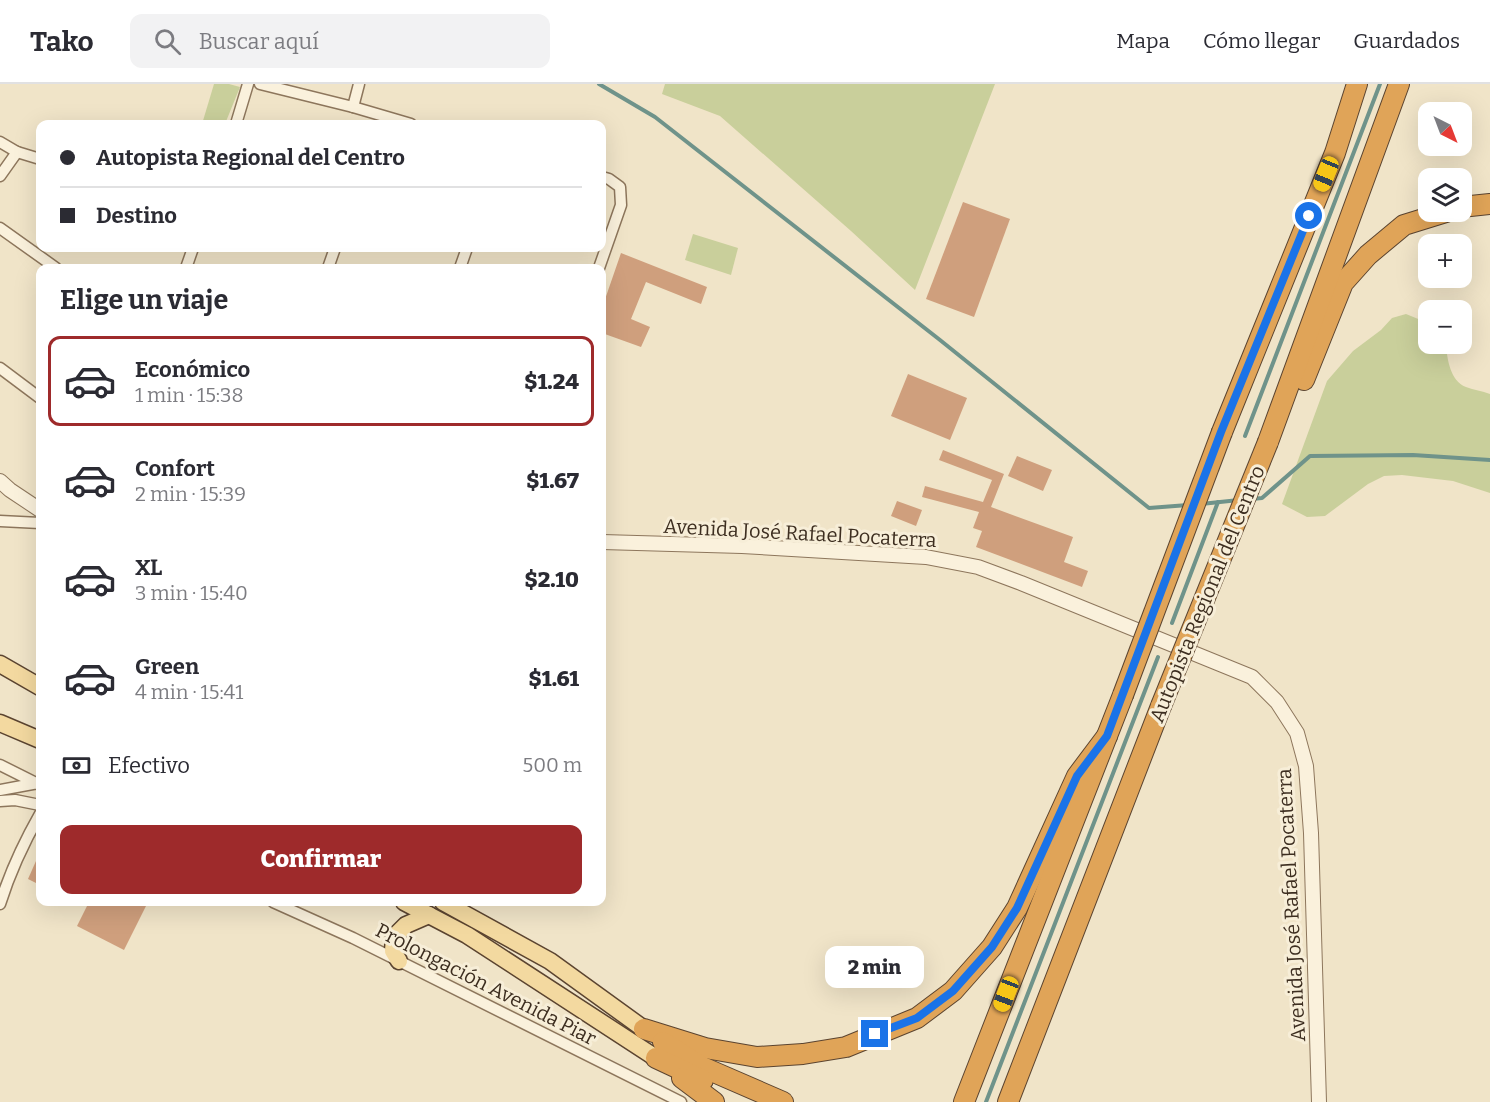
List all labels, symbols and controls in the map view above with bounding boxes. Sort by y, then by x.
search box [130,14,550,68]
text: Tako [30,25,94,58]
icon: search [151,25,184,58]
text: Buscar aquí [199,28,319,55]
text: Mapa [1116,28,1170,54]
text: Cómo llegar [1203,28,1320,54]
text: Guardados [1353,28,1460,54]
north arrow [1418,102,1472,156]
map controls [1418,102,1472,354]
text: Autopista Regional del Centro [96,144,405,171]
car [1311,154,1341,194]
button: layers [1418,168,1472,222]
text: Destino [96,202,177,229]
route start [1295,202,1322,229]
button: + [1418,234,1472,288]
text: Elige un viaje [60,284,228,316]
button: − [1418,300,1472,354]
icon: car [63,354,117,408]
text: Económico [135,356,250,383]
text: $1.24 [524,368,579,395]
text: 1 min · 15:38 [135,383,243,407]
icon: car [63,453,117,507]
text: Confort [135,455,215,482]
street label: Autopista Regional del Centro [1144,462,1270,726]
text: $1.67 [526,467,579,494]
text: 2 min · 15:39 [135,482,246,506]
street label: Avenida José Rafael Pocaterra [663,514,937,552]
icon: car [63,552,117,606]
text: XL [135,554,162,581]
text: $2.10 [525,566,579,593]
text: 3 min · 15:40 [135,581,248,605]
icon: car [63,651,117,705]
text: Green [135,653,199,680]
text: $1.61 [529,665,579,692]
text: 4 min · 15:41 [135,680,243,704]
icon: cash [60,749,93,782]
text: Efectivo [108,752,190,779]
text: 500 m [523,753,582,777]
street label: Avenida José Rafael Pocaterra [1272,768,1310,1042]
button: Confirmar [60,825,582,894]
street label: Prolongación Avenida Piar [372,918,600,1050]
callout: 2 min [826,947,924,989]
text: 2 min [848,955,901,979]
car [991,974,1021,1014]
route end [861,1020,888,1047]

